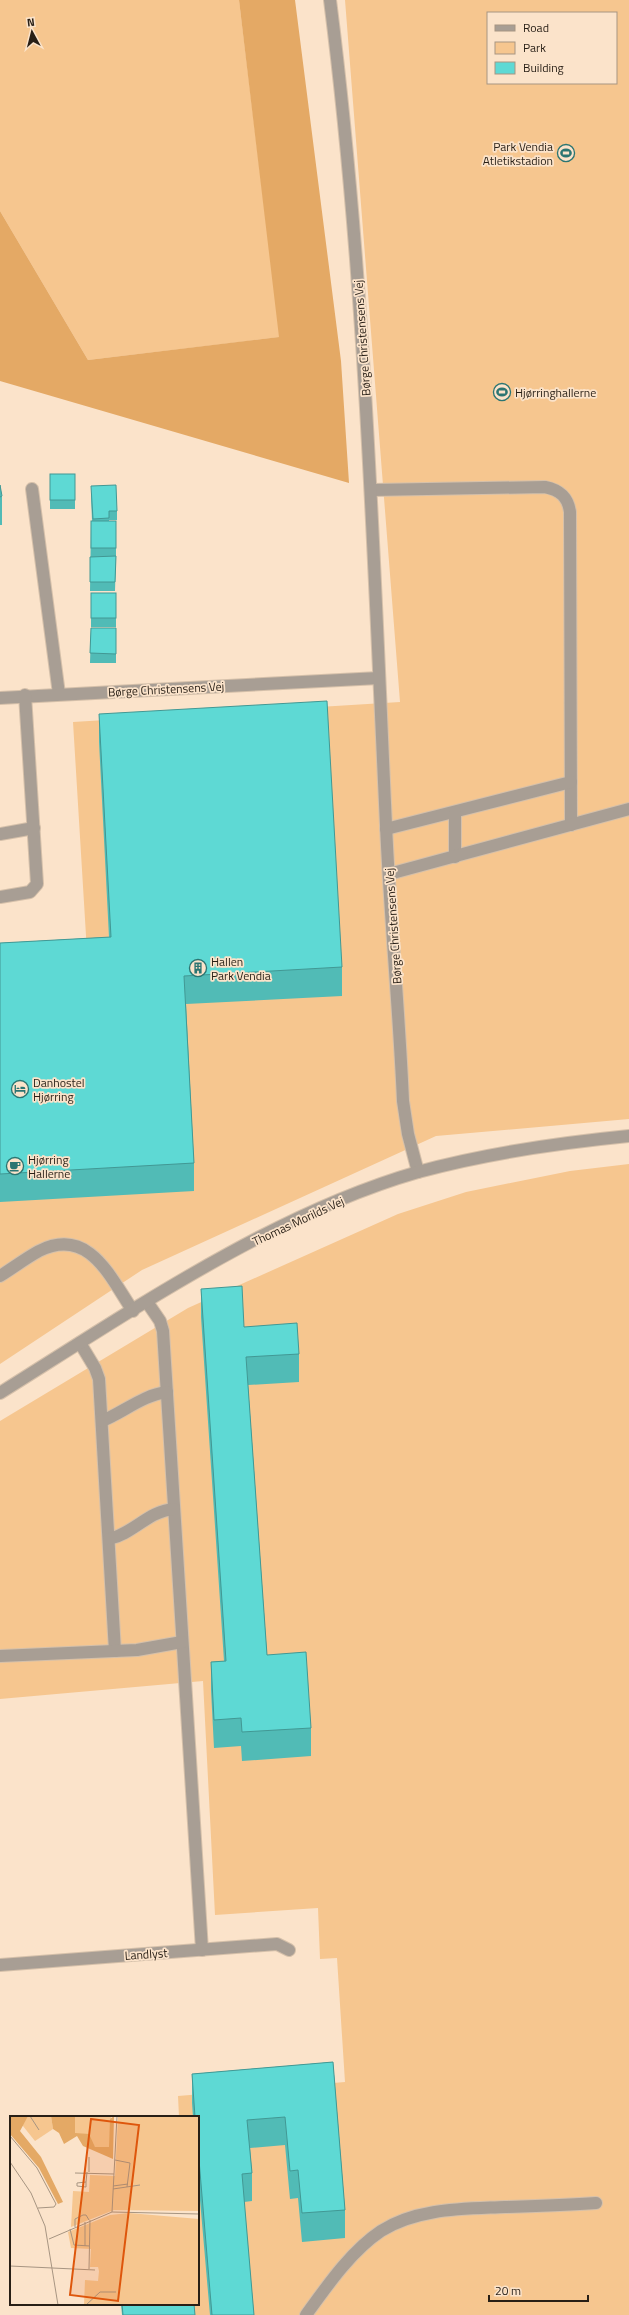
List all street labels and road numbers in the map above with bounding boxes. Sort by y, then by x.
street label: Børge Christensens Vej [348,279,376,397]
street label: Børge Christensens Vej [107,676,225,702]
street label: Børge Christensens Vej [379,867,407,985]
street label: Thomas Morilds Vej [249,1191,347,1251]
street label: Landlyst [124,1943,169,1965]

